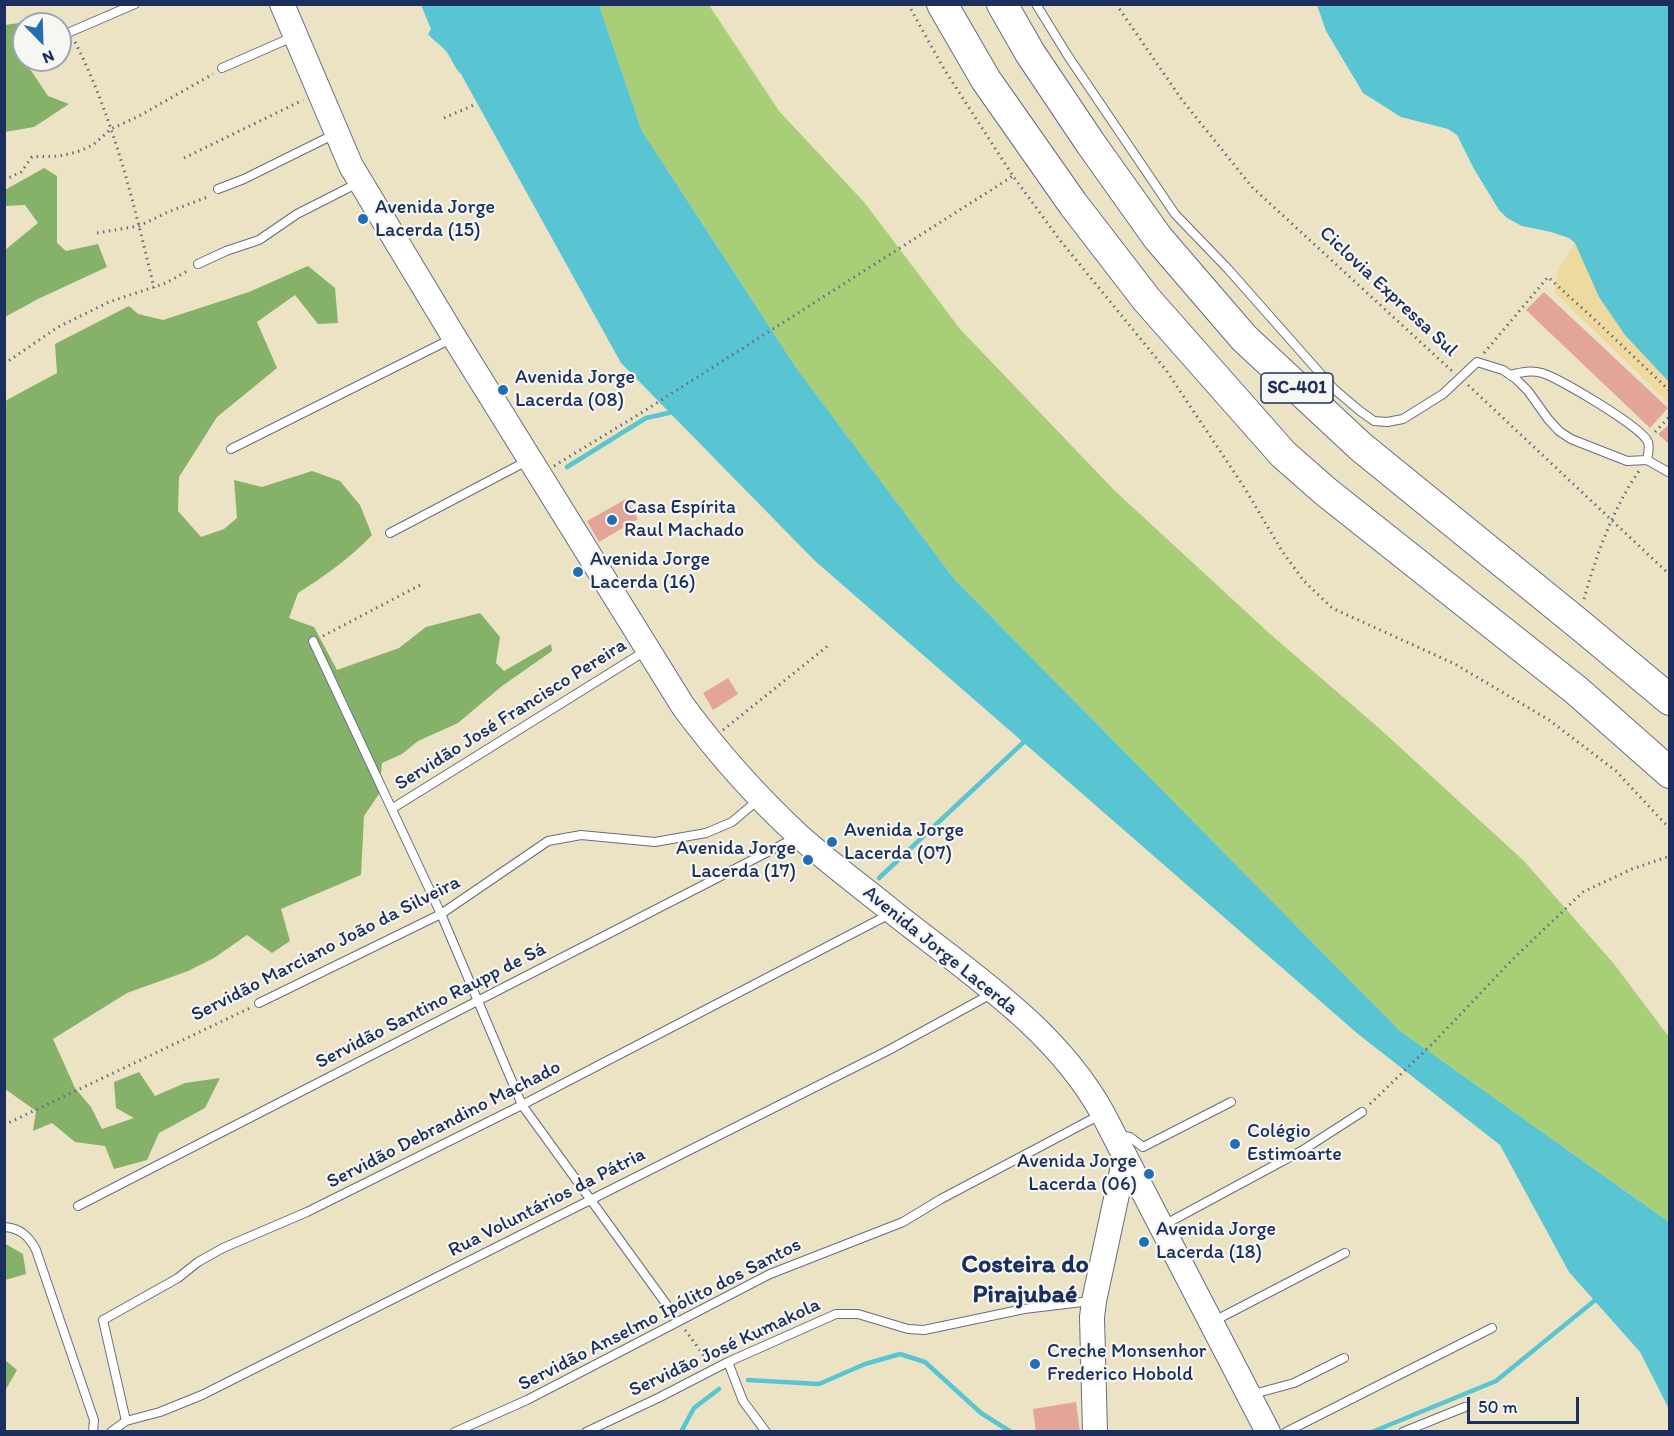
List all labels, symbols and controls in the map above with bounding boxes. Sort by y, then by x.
north arrow [12,12,72,72]
text: N [40,46,57,68]
place label: Avenida Jorge Lacerda (15) [375,196,495,243]
marker: Avenida Jorge Lacerda (15) [356,212,370,226]
street label: Ciclovia Expressa Sul [1314,222,1462,362]
place label: Avenida Jorge Lacerda (08) [515,366,635,413]
road number: SC-401 [1261,373,1333,403]
marker: Avenida Jorge Lacerda (08) [496,383,510,397]
place label: Casa Espírita Raul Machado [624,496,744,543]
marker: Casa Espírita Raul Machado [605,513,619,527]
place label: Avenida Jorge Lacerda (16) [590,548,710,595]
marker: Avenida Jorge Lacerda (16) [571,565,585,579]
street label: Servidão José Francisco Pereira [391,634,631,796]
place label: Avenida Jorge Lacerda (07) [844,819,964,866]
marker: Avenida Jorge Lacerda (07) [825,835,839,849]
place label: Avenida Jorge Lacerda (17) [676,837,796,884]
marker: Avenida Jorge Lacerda (17) [801,853,815,867]
street label: Servidão Marciano João da Silveira [187,871,465,1027]
street label: Avenida Jorge Lacerda [858,881,1022,1021]
street label: Servidão Santino Raupp de Sá [312,937,550,1075]
street label: Servidão Debrandino Machado [323,1055,565,1195]
place label: Colégio Estimoarte [1247,1120,1342,1167]
marker: Colégio Estimoarte [1228,1137,1242,1151]
street label: Rua Voluntários da Pátria [445,1143,649,1263]
place label: Avenida Jorge Lacerda (06) [1017,1150,1137,1197]
marker: Avenida Jorge Lacerda (06) [1142,1167,1156,1181]
place label: Avenida Jorge Lacerda (18) [1156,1218,1276,1265]
street label: Servidão Anselmo Ipólito dos Santos [515,1233,805,1397]
marker: Avenida Jorge Lacerda (18) [1137,1235,1151,1249]
district label: Costeira do Pirajubaé [961,1249,1089,1310]
street label: Servidão José Kumakola [626,1293,824,1403]
place label: Creche Monsenhor Frederico Hobold [1047,1340,1206,1387]
marker: Creche Monsenhor Frederico Hobold [1028,1357,1042,1371]
scale bar [1470,1385,1582,1423]
text: 50 m [1478,1396,1518,1418]

